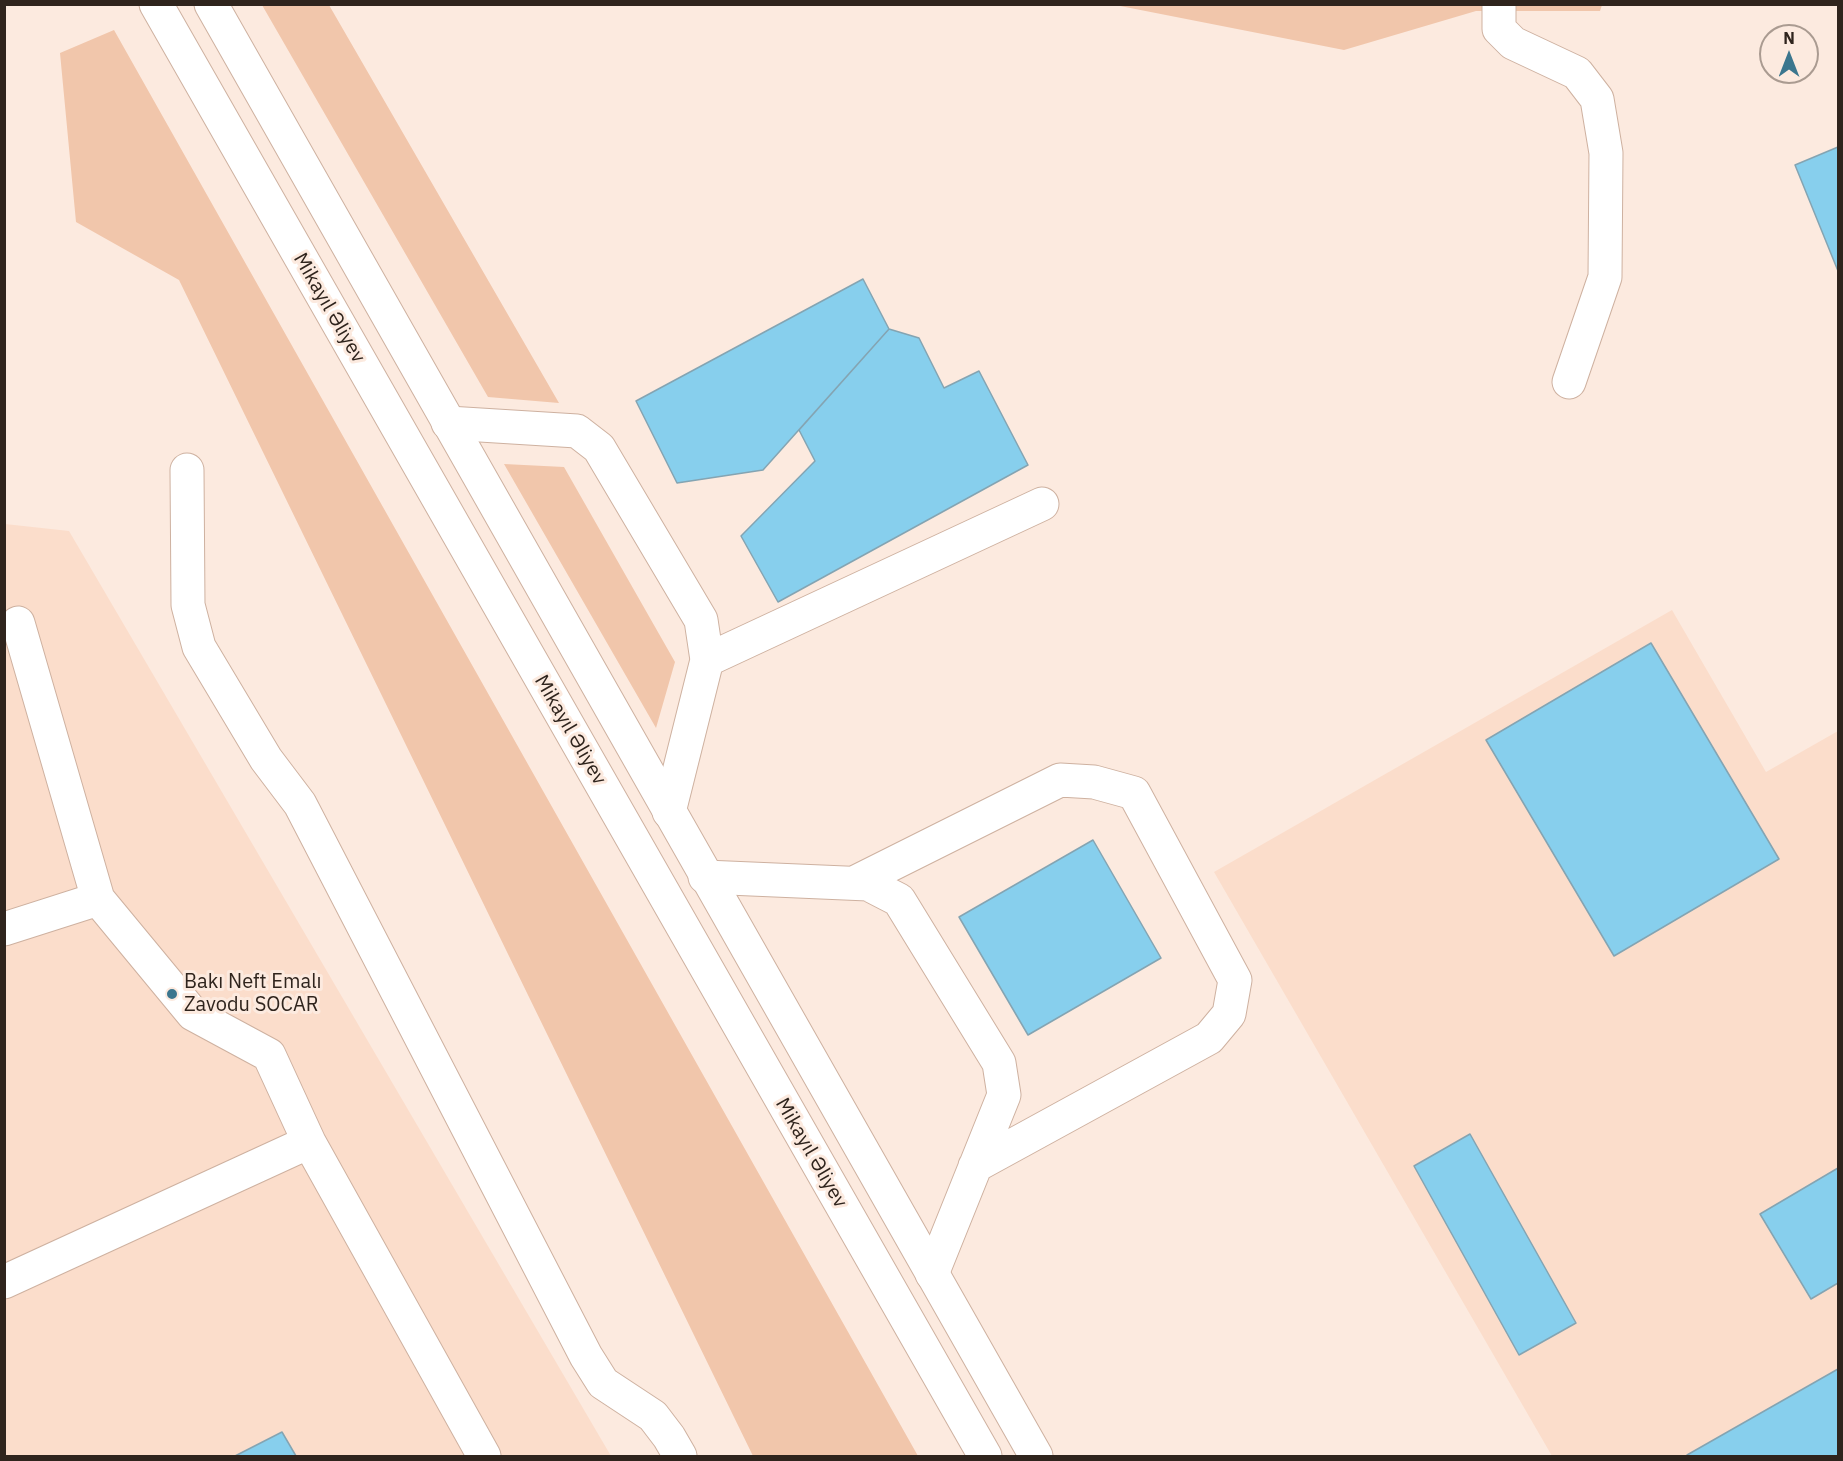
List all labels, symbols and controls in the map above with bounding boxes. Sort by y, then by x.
north arrow [1759,24,1819,84]
text: N [1783,28,1795,48]
street label: Mikayıl Əliyev [288,249,370,367]
street label: Mikayıl Əliyev [529,671,611,789]
place label: Bakı Neft Emalı Zavodu SOCAR [184,970,322,1017]
marker: Bakı Neft Emalı Zavodu SOCAR [165,987,179,1001]
street label: Mikayıl Əliyev [770,1094,852,1212]

